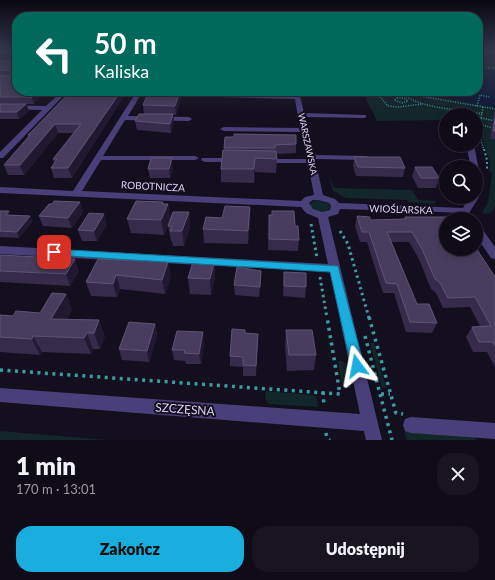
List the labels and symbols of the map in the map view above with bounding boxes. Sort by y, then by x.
street label: WARSZAWSKA [296,112,320,177]
street label: ROBOTNICZA [121,178,186,194]
street label: WIOŚLARSKA [369,202,433,216]
pin [37,235,71,269]
position arrow [336,345,378,387]
street label: SZCZĘSNA [155,399,216,419]

